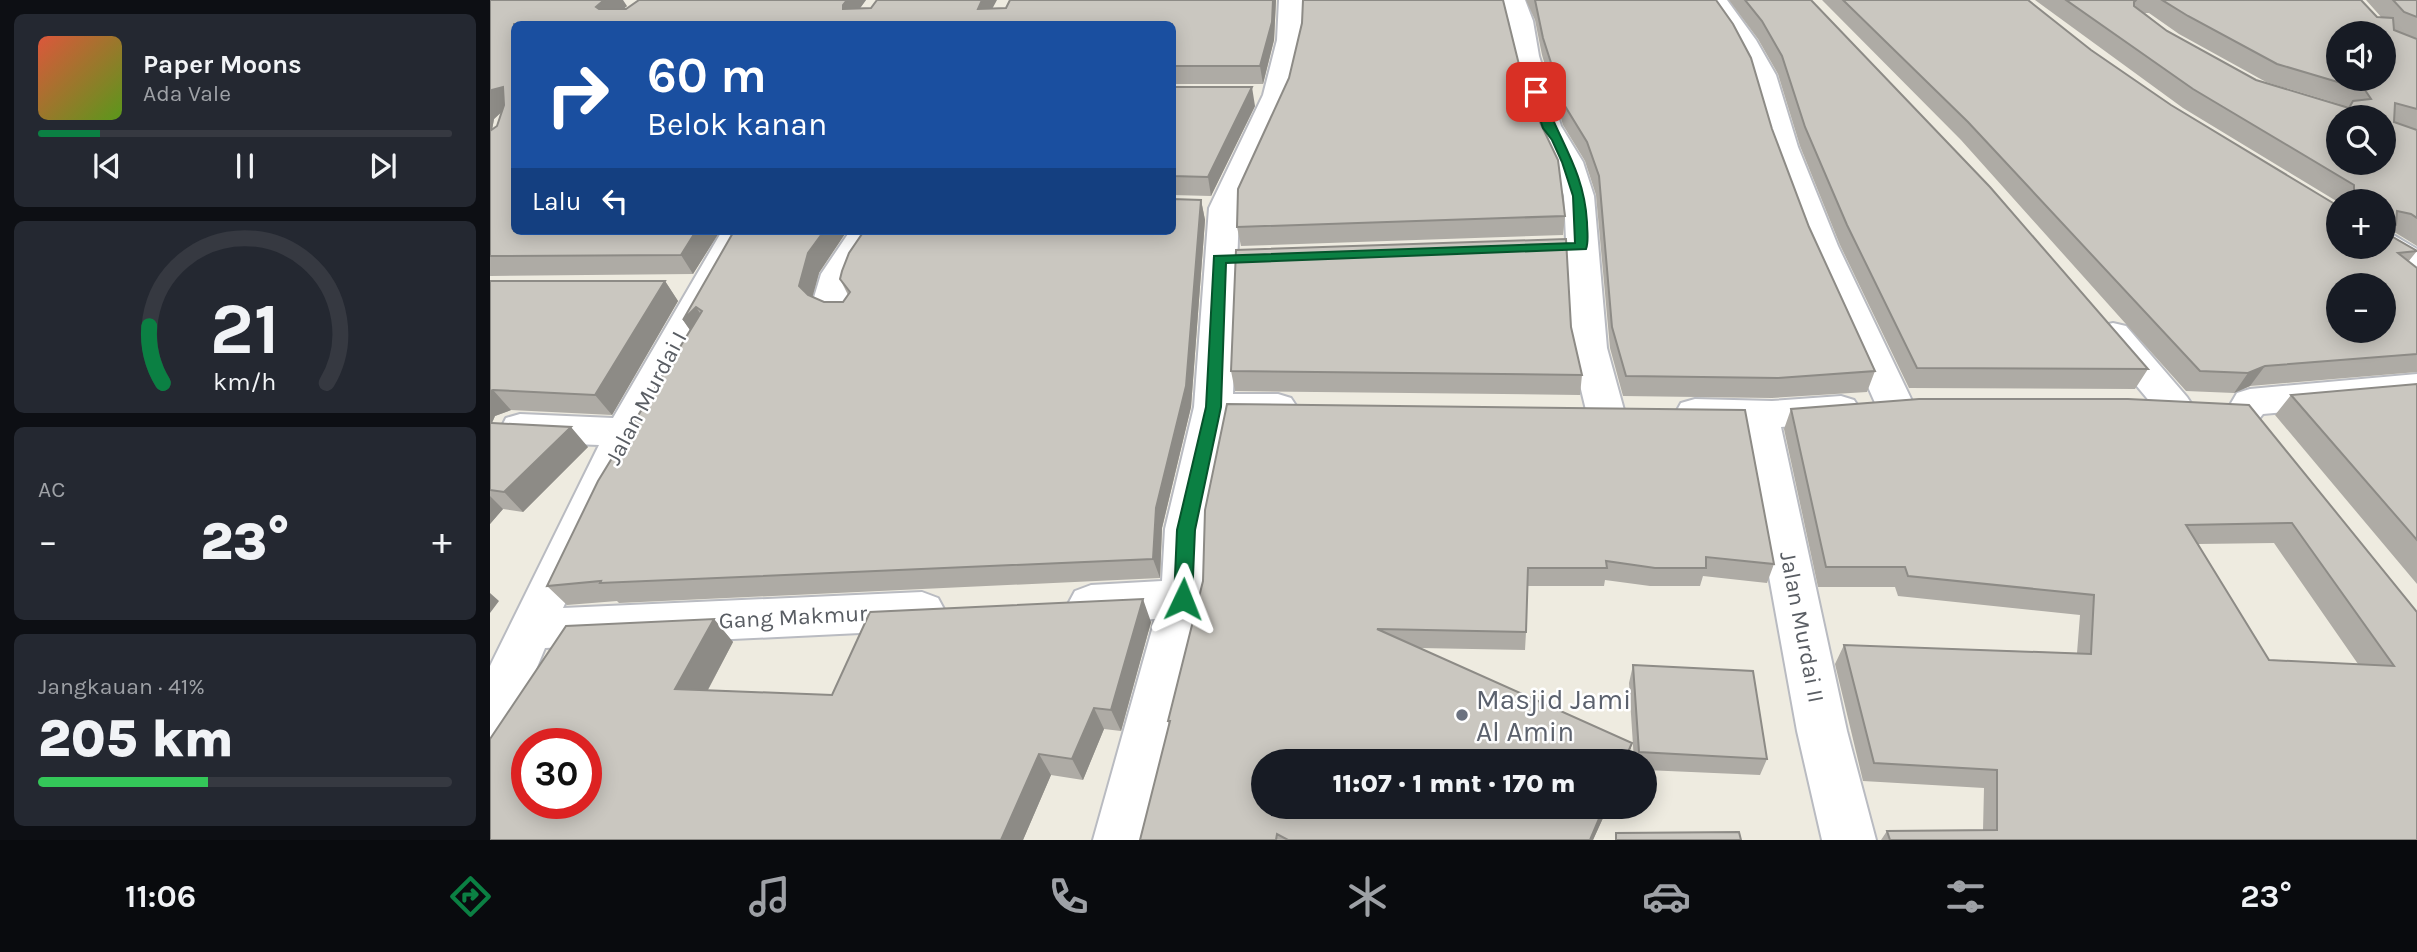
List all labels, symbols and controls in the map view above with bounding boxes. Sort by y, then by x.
map controls [2326,21,2396,343]
button: sound [2326,21,2396,91]
text: 60 m [647,47,767,104]
text: Paper Moons [143,49,302,80]
icon: right [532,49,623,140]
pin [1506,62,1566,122]
icon: arrive [1517,73,1555,111]
text: Ada Vale [143,80,231,107]
button: search [2326,105,2396,175]
text: Belok kanan [647,106,827,143]
icon: previous [88,147,126,185]
icon: pause [226,147,264,185]
icon: next [364,147,402,185]
icon: left [596,182,634,220]
text: Lalu [532,186,582,217]
button: + [2326,189,2396,259]
button: − [2326,273,2396,343]
text: 21 [210,286,280,371]
street label: Jalan Murdai I [600,327,692,469]
text: km/h [213,367,277,396]
text: AC [38,476,65,503]
text: 23° [200,511,290,572]
text: − [38,519,58,564]
text: + [432,519,452,564]
street label: Jalan Murdai II [1774,549,1830,705]
position arrow [1146,562,1220,636]
street label: Gang Makmur [718,600,869,634]
text: Jangkauan · 41% [38,673,205,700]
place label: Masjid Jami Al Amin [1476,683,1631,748]
marker: Masjid Jami Al Amin [1454,707,1470,723]
text: 205 km [38,708,234,769]
speed limit sign: 30 [511,728,602,819]
text: 11:07 · 1 mnt · 170 m [1332,768,1576,799]
icon: directions [446,872,495,921]
icon: music [745,872,794,921]
icon: phone [1044,872,1093,921]
icon: climate [1343,872,1392,921]
icon: car [1642,872,1691,921]
icon: filters [1941,872,1990,921]
text: 11:06 [125,878,196,915]
text: 23° [2240,878,2292,915]

